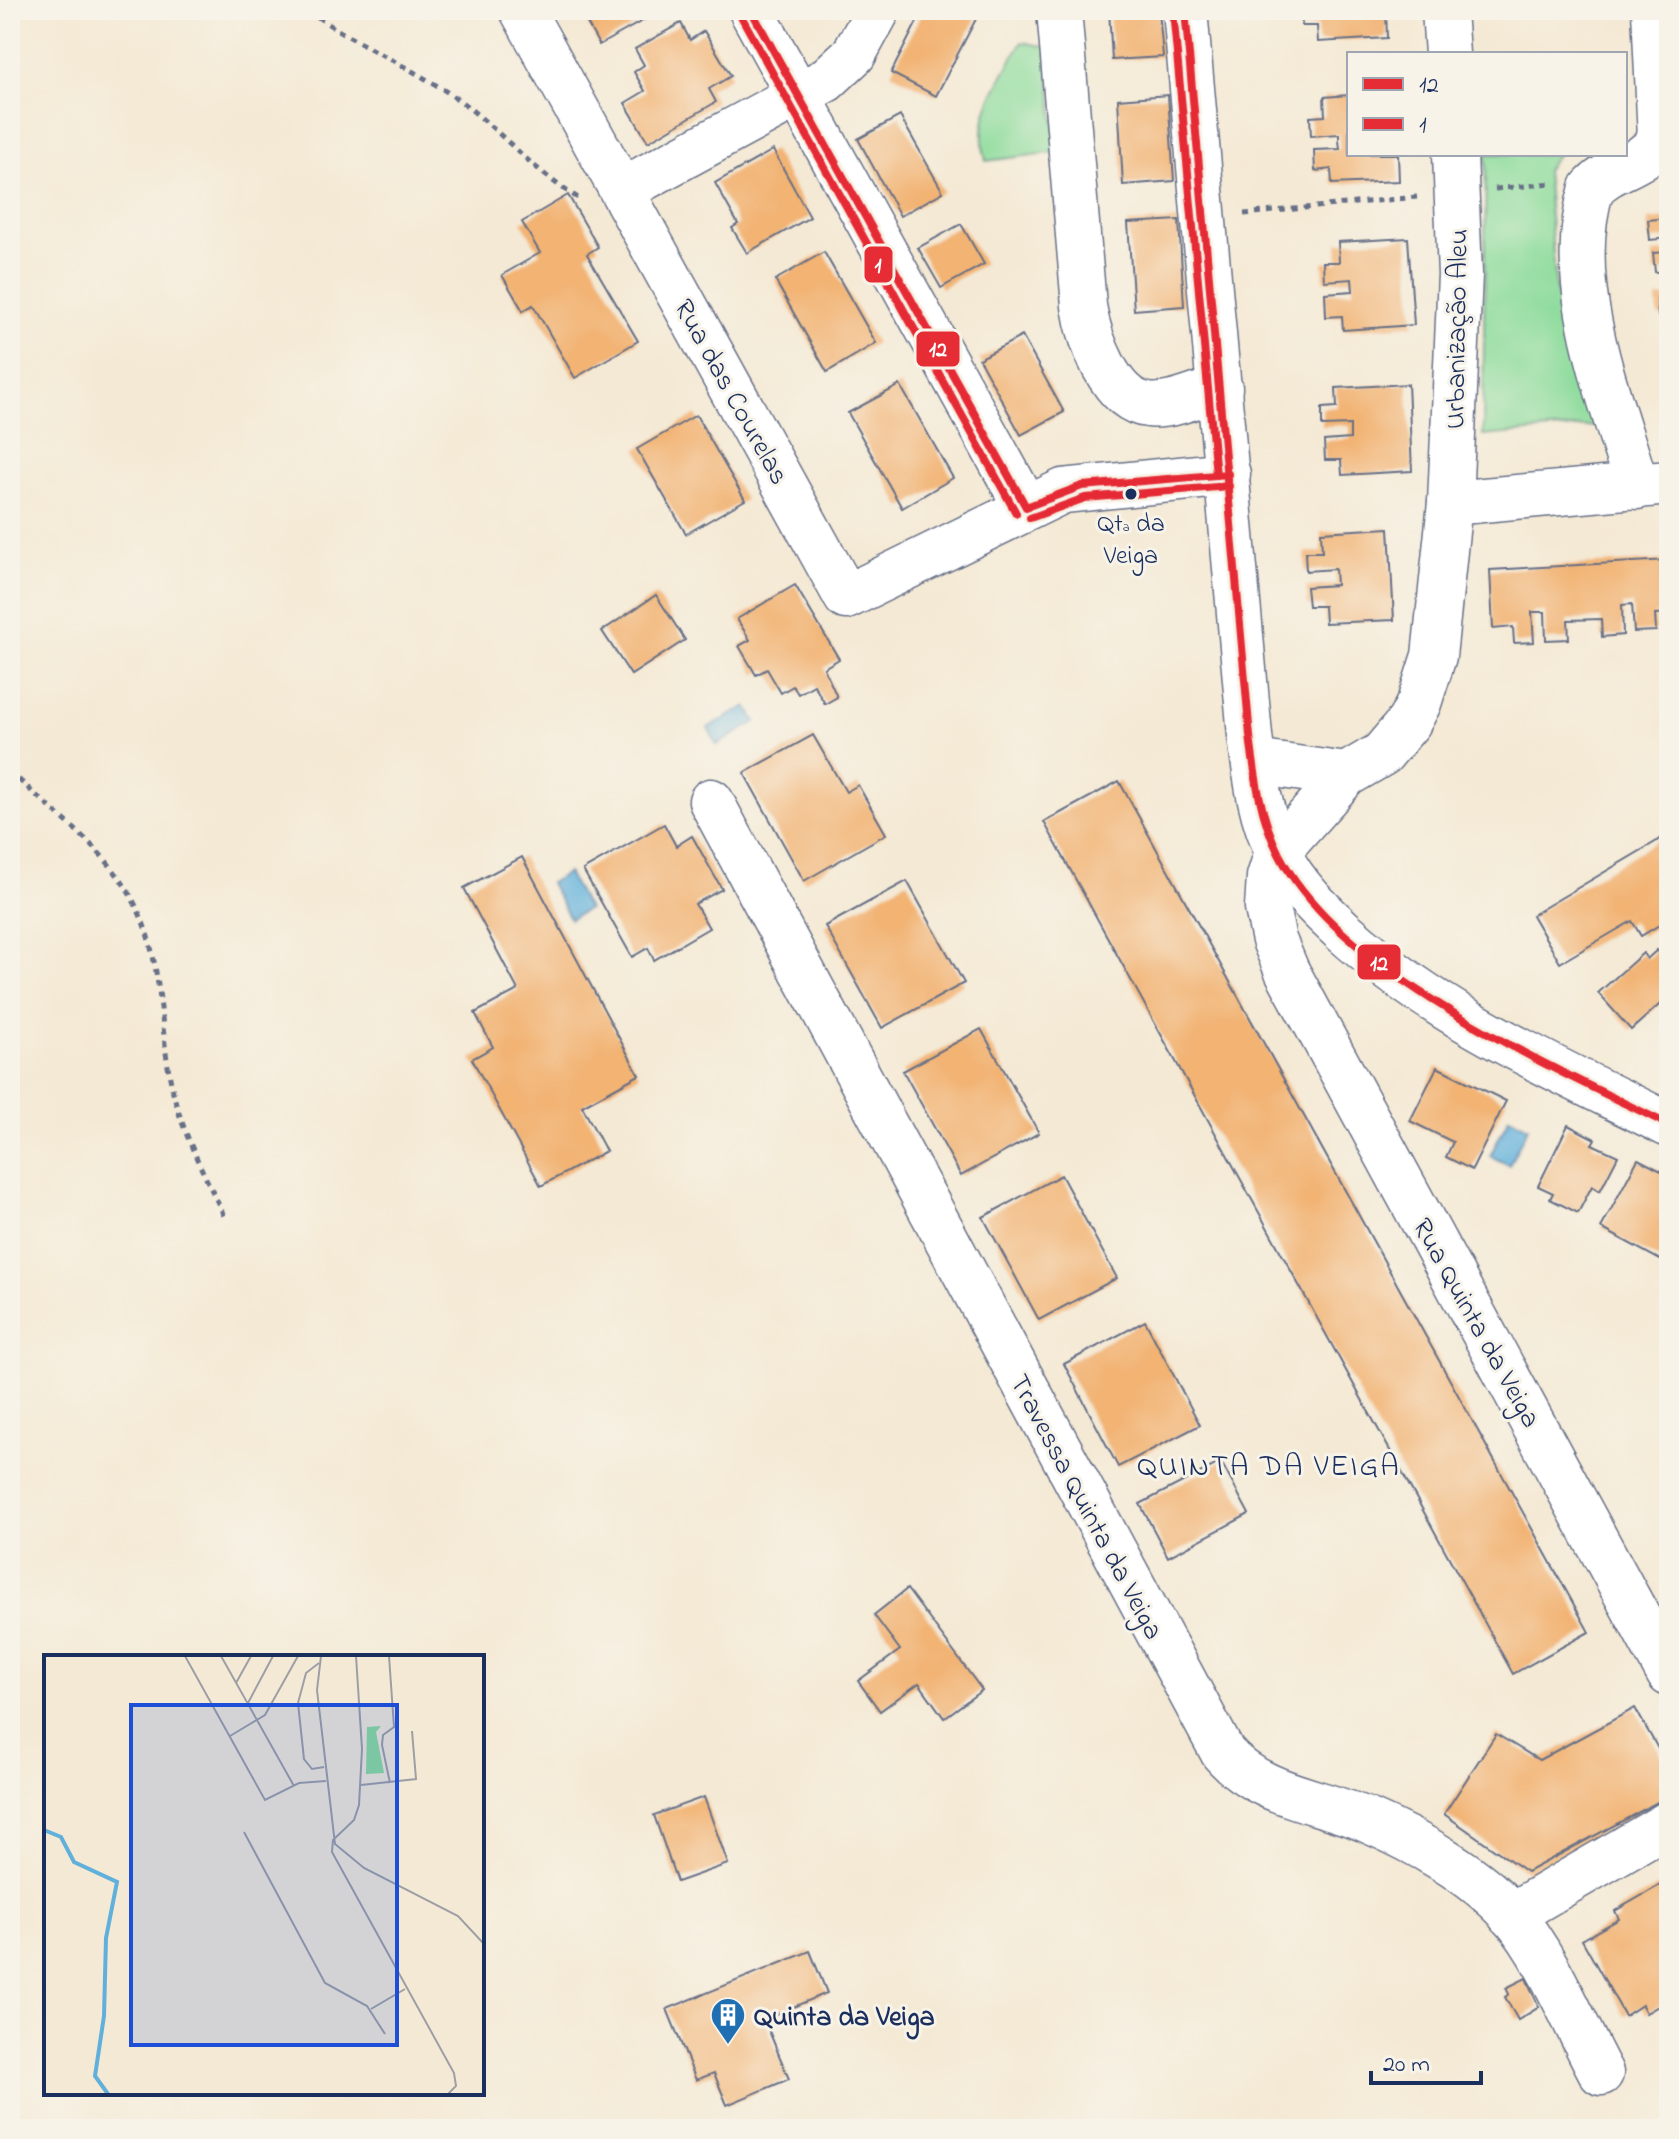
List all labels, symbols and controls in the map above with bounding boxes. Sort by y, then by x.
legend [1347,52,1627,156]
text: 12 [1419,69,1439,104]
text: 1 [1419,109,1427,144]
street label: Urbanização Aleu [1436,228,1481,430]
line badge: 1 [863,245,894,284]
text: 1 [875,251,882,283]
street label: Rua das Courelas [662,292,798,493]
line badge: 12 [915,330,961,368]
text: 12 [929,335,947,367]
marker: Qtª da Veiga [1123,486,1139,502]
place label: Qtª da Veiga [1097,506,1165,576]
line badge: 12 [1356,943,1402,981]
text: 12 [1370,949,1388,981]
street label: Rua Quinta da Veiga [1400,1211,1550,1436]
street label: Travessa Quinta da Veiga [997,1368,1172,1648]
district label: QUINTA DA VEIGA [1137,1446,1401,1490]
inset map [44,1655,484,2095]
building icon: Quinta da Veiga [709,1996,747,2046]
place label: Quinta da Veiga [754,1998,935,2040]
scale bar [1371,2035,1481,2085]
text: 20 m [1383,2048,1430,2083]

